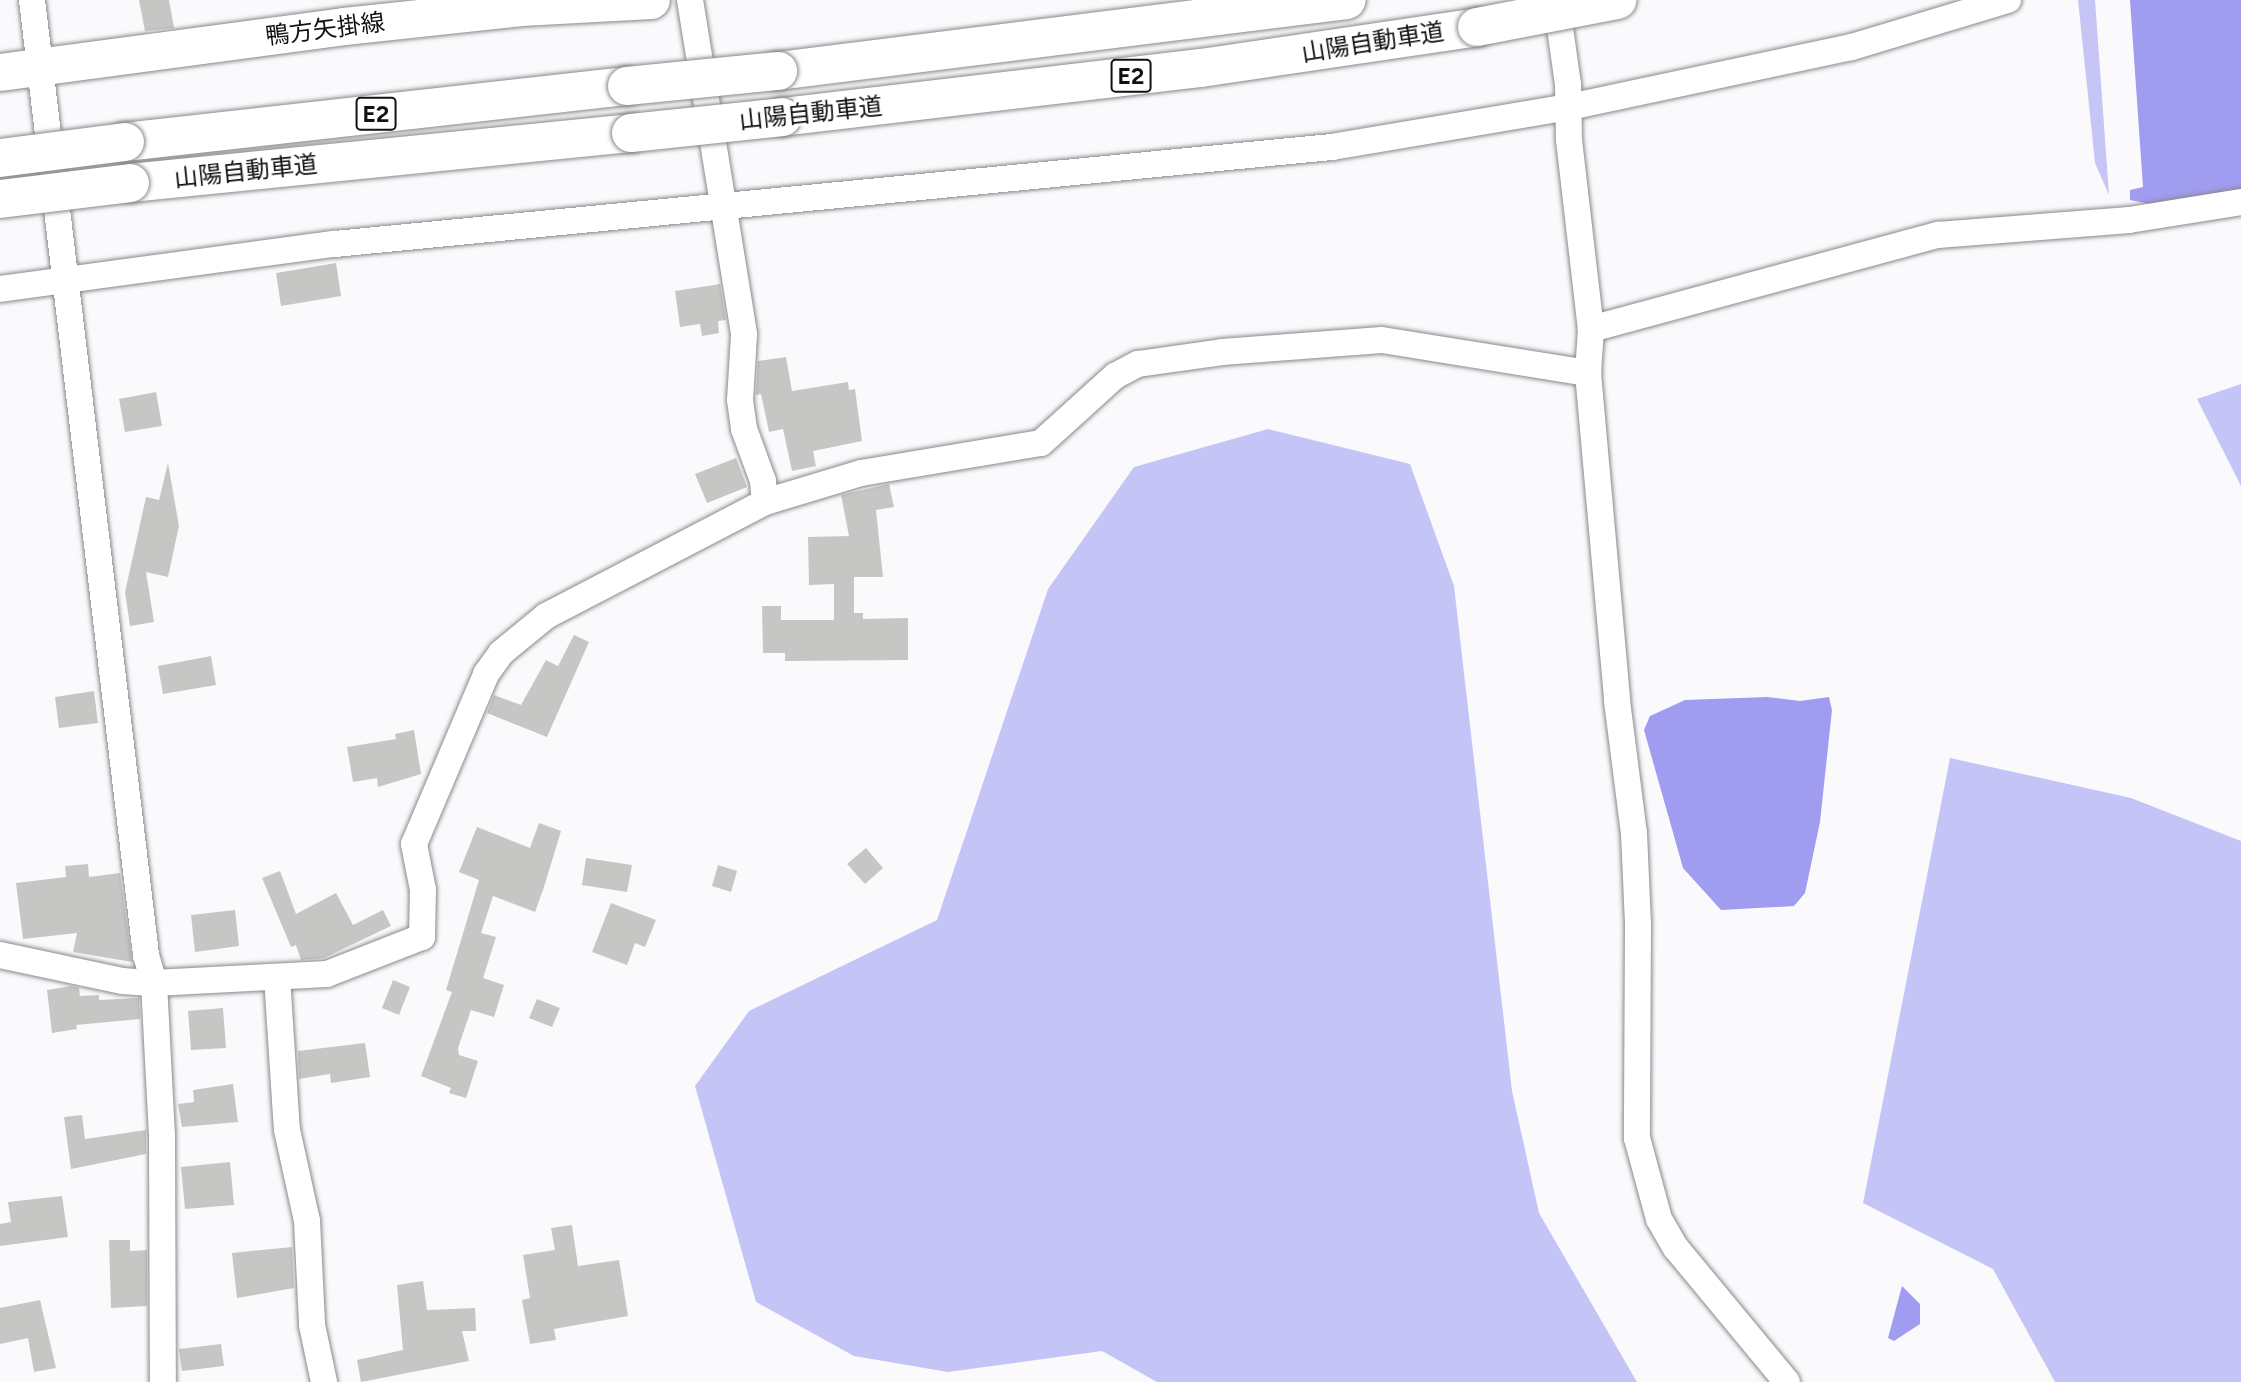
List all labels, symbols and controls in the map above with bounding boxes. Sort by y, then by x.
street label: 鴨方矢掛線 [264,7,386,51]
street label: 山陽自動車道 [1300,17,1446,67]
road number: E2 [1110,57,1152,96]
street label: 山陽自動車道 [738,91,884,135]
road number: E2 [355,94,397,134]
street label: 山陽自動車道 [173,149,319,193]

